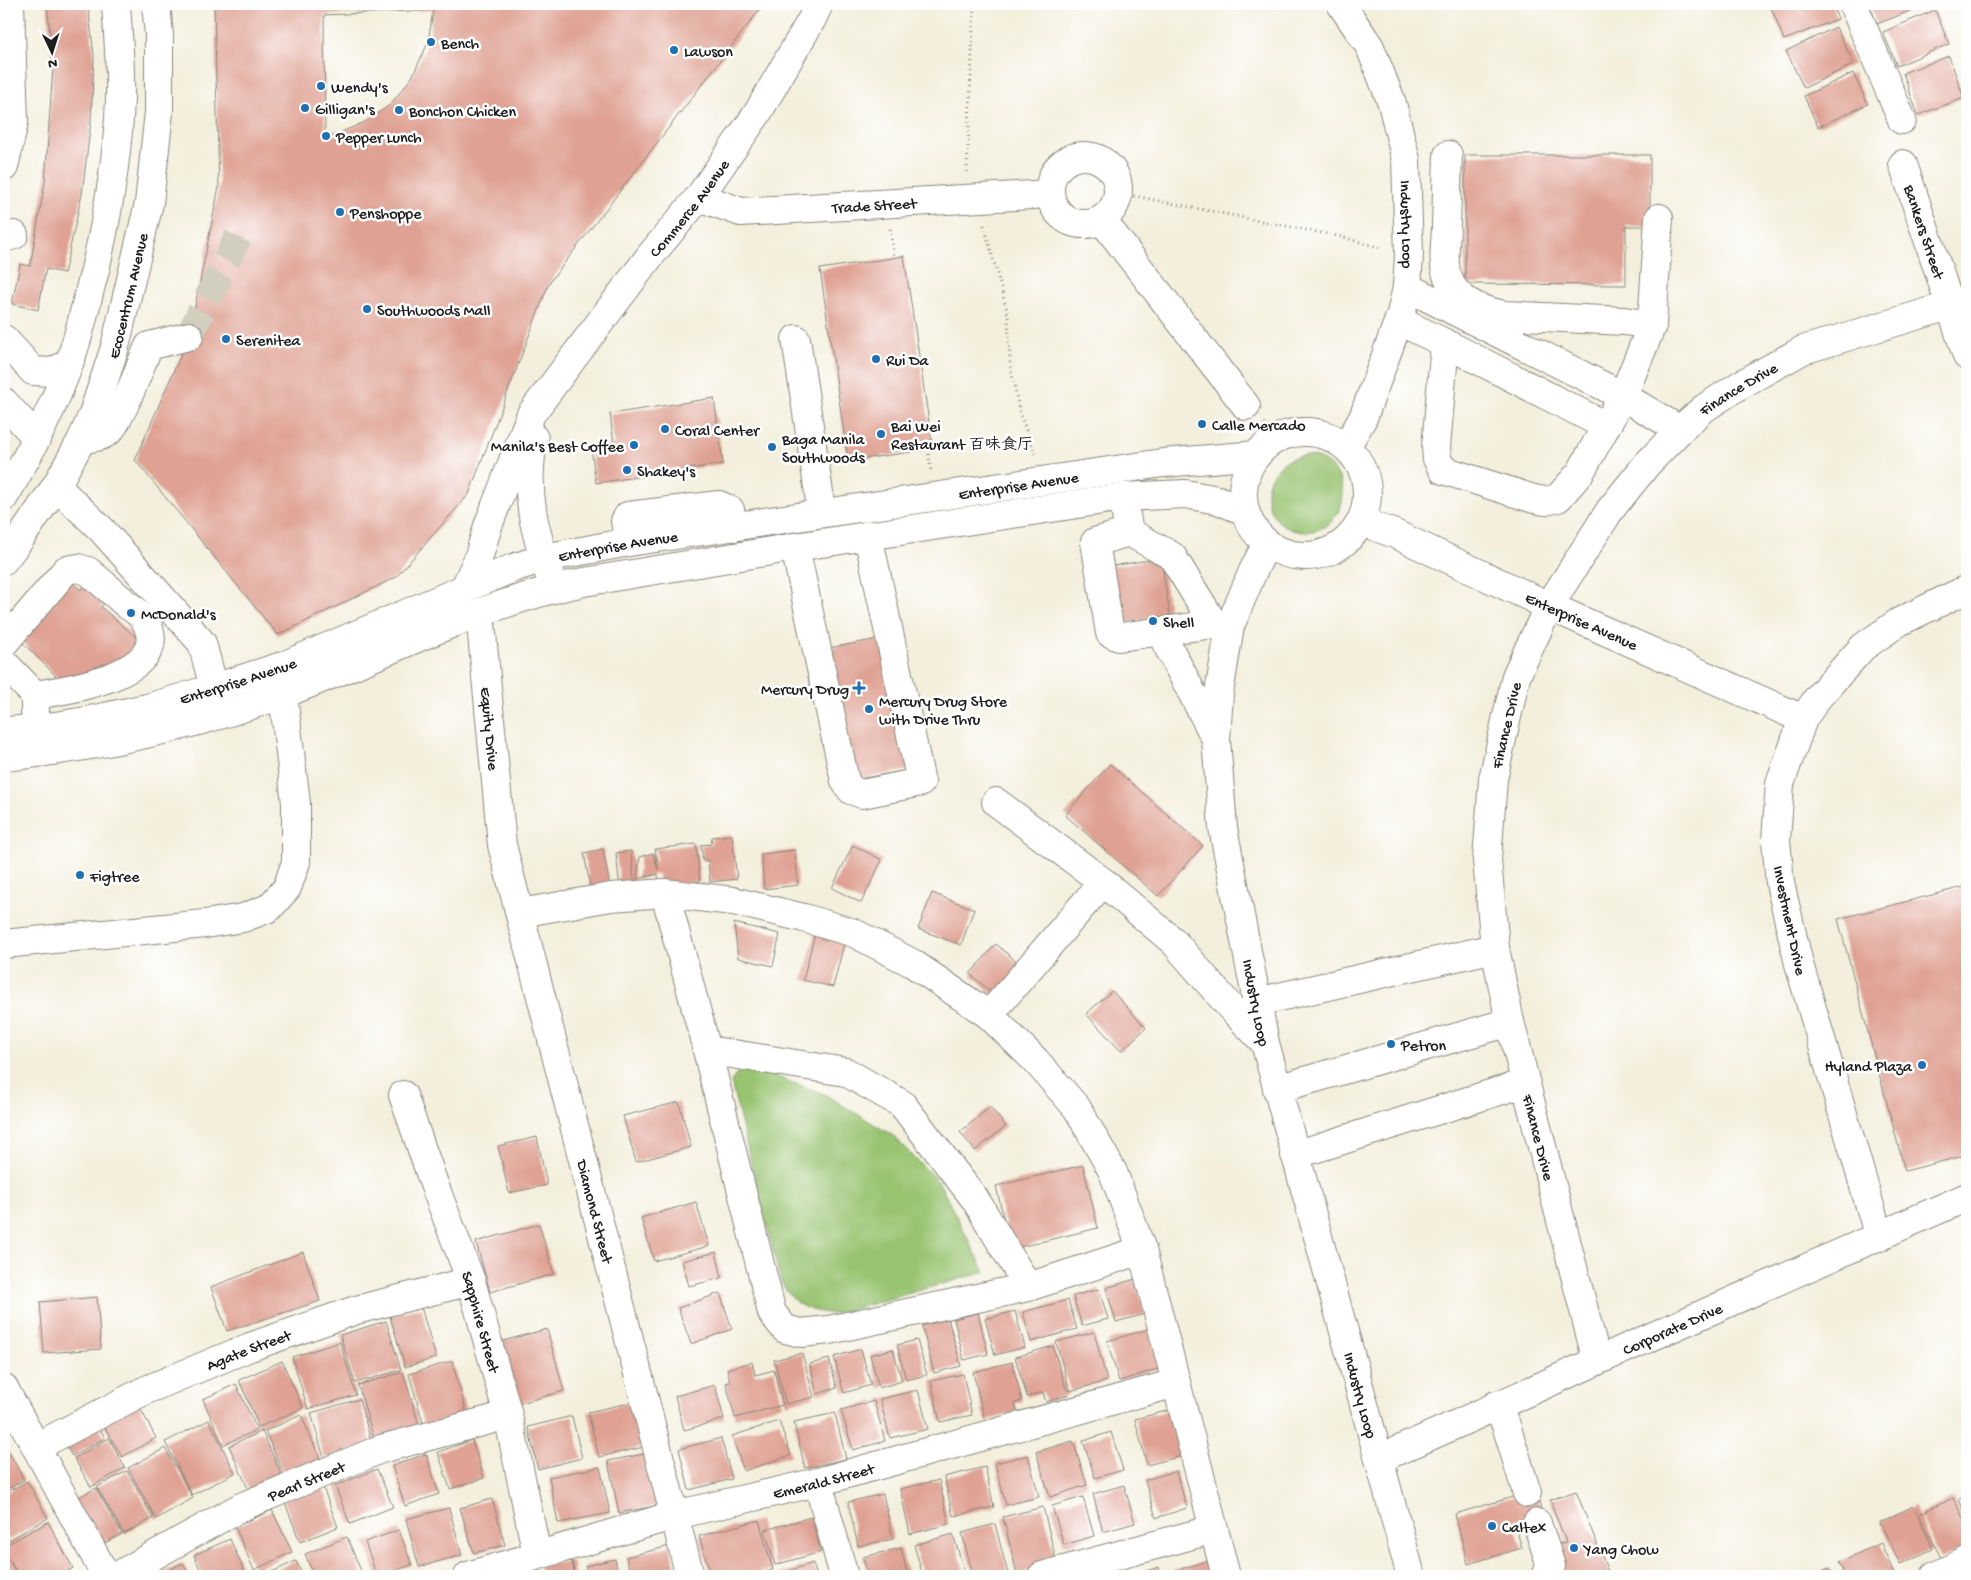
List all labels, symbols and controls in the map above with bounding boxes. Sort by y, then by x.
north arrow [28,28,78,78]
marker: Bench [425,36,437,48]
place label: Bench [440,36,479,55]
marker: Lawson [668,44,680,56]
place label: Lawson [684,44,733,63]
text: N [48,54,58,71]
marker: Wendy's [315,80,327,92]
place label: Wendy's [331,80,389,99]
marker: Gilligan's [299,102,311,114]
place label: Gilligan's [315,102,376,121]
marker: Bonchon Chicken [393,104,405,116]
place label: Bonchon Chicken [408,104,516,123]
marker: Pepper Lunch [320,130,332,142]
place label: Pepper Lunch [335,130,422,149]
street label: Commerce Avenue [647,156,736,263]
street label: Industry Loop [1394,180,1415,269]
street label: Bankers Street [1897,182,1947,283]
street label: Trade Street [830,196,919,220]
marker: Penshoppe [334,206,346,218]
place label: Penshoppe [349,206,422,225]
street label: Ecocentrum Avenue [106,231,155,362]
marker: Southwoods Mall [361,303,373,315]
place label: Southwoods Mall [377,303,490,322]
marker: Serenitea [220,333,232,345]
place label: Serenitea [236,333,301,352]
marker: Rui Da [870,353,882,365]
place label: Rui Da [886,353,930,372]
street label: Finance Drive [1696,360,1783,422]
marker: Calle Mercado [1196,418,1208,430]
place label: Calle Mercado [1212,418,1306,437]
place label: Bai Wei Restaurant 百味食厅 [890,419,1033,456]
marker: Coral Center [659,423,671,435]
place label: Coral Center [675,423,760,442]
marker: Bai Wei Restaurant 百味食厅 [875,428,887,440]
place label: Baga Manila Southwoods [781,432,866,469]
place label: Manila's Best Coffee [491,439,625,458]
marker: Manila's Best Coffee [628,439,640,451]
marker: Baga Manila Southwoods [766,441,778,453]
marker: Shakey's [621,464,633,476]
place label: Shakey's [637,464,696,483]
street label: Enterprise Avenue [957,469,1081,506]
street label: Enterprise Avenue [557,529,680,568]
street label: Enterprise Avenue [1521,590,1640,657]
marker: McDonald's [125,607,137,619]
place label: McDonald's [141,607,217,626]
marker: Shell [1147,615,1159,627]
place label: Shell [1163,615,1194,634]
street label: Enterprise Avenue [178,655,301,711]
street label: Finance Drive [1489,680,1528,772]
place label: Mercury Drug [761,682,849,701]
marker: Mercury Drug [853,682,865,694]
street label: Equity Drive [474,686,501,772]
place label: Mercury Drug Store with Drive Thru [879,694,1008,731]
marker: Mercury Drug Store with Drive Thru [863,703,875,715]
street label: Investment Drive [1767,864,1809,978]
marker: Figtree [74,869,86,881]
place label: Figtree [89,869,140,888]
street label: Industry Loop [1236,958,1271,1049]
marker: Petron [1385,1038,1397,1050]
place label: Petron [1400,1038,1447,1057]
place label: Hyland Plaza [1825,1059,1913,1078]
marker: Hyland Plaza [1916,1059,1928,1071]
street label: Finance Drive [1516,1092,1557,1184]
street label: Diamond Street [570,1157,616,1267]
street label: Sapphire Street [455,1269,502,1377]
street label: Corporate Drive [1621,1300,1727,1361]
street label: Agate Street [204,1327,295,1377]
street label: Industry Loop [1337,1351,1379,1441]
street label: Pearl Street [265,1458,350,1508]
street label: Emerald Street [772,1461,878,1505]
marker: Caltex [1486,1520,1498,1532]
place label: Caltex [1502,1520,1547,1539]
marker: Yang Chow [1568,1542,1580,1554]
place label: Yang Chow [1582,1542,1659,1561]

